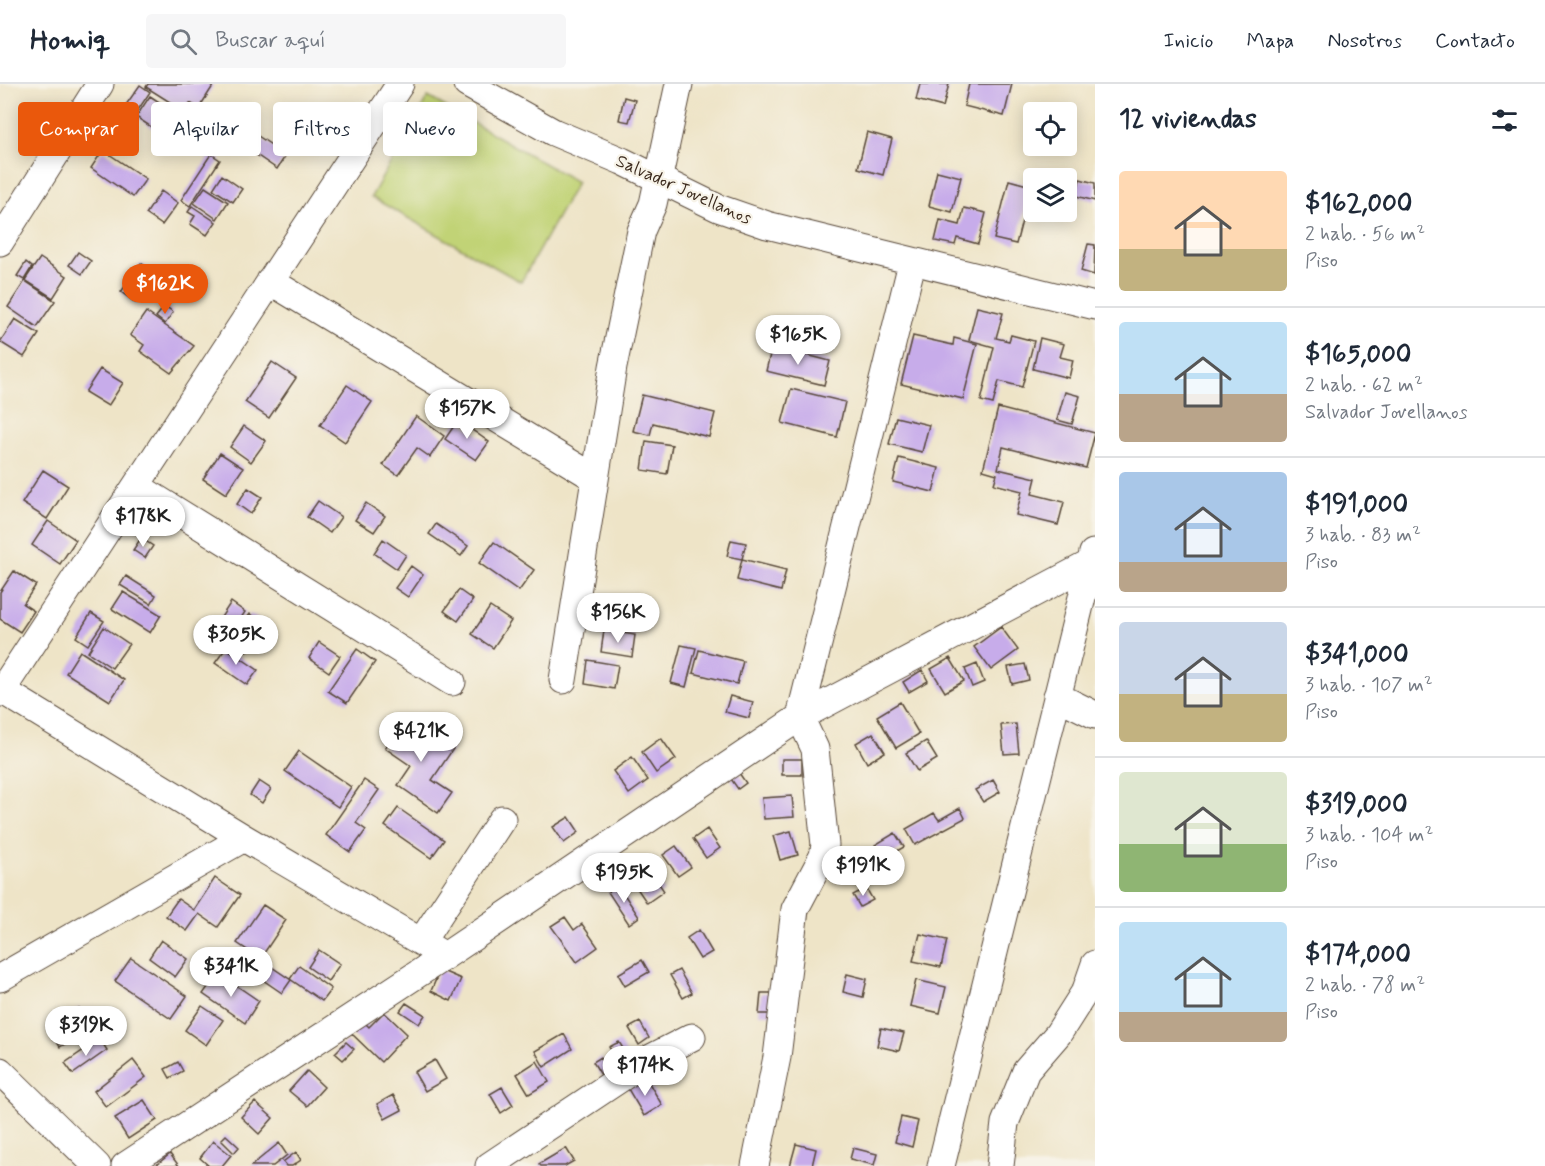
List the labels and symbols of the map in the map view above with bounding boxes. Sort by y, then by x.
street label: Salvador Jovellanos [612,149,755,231]
pin: $162K [123,264,207,315]
pin: $165K [756,315,840,366]
pin: $157K [425,389,509,440]
pin: $178K [101,497,185,548]
pin: $156K [576,593,660,644]
pin: $305K [194,615,278,666]
pin: $421K [379,712,463,763]
pin: $191K [821,846,905,897]
pin: $195K [582,853,666,904]
pin: $341K [189,947,273,998]
pin: $319K [44,1006,128,1057]
pin: $174K [603,1046,687,1097]

